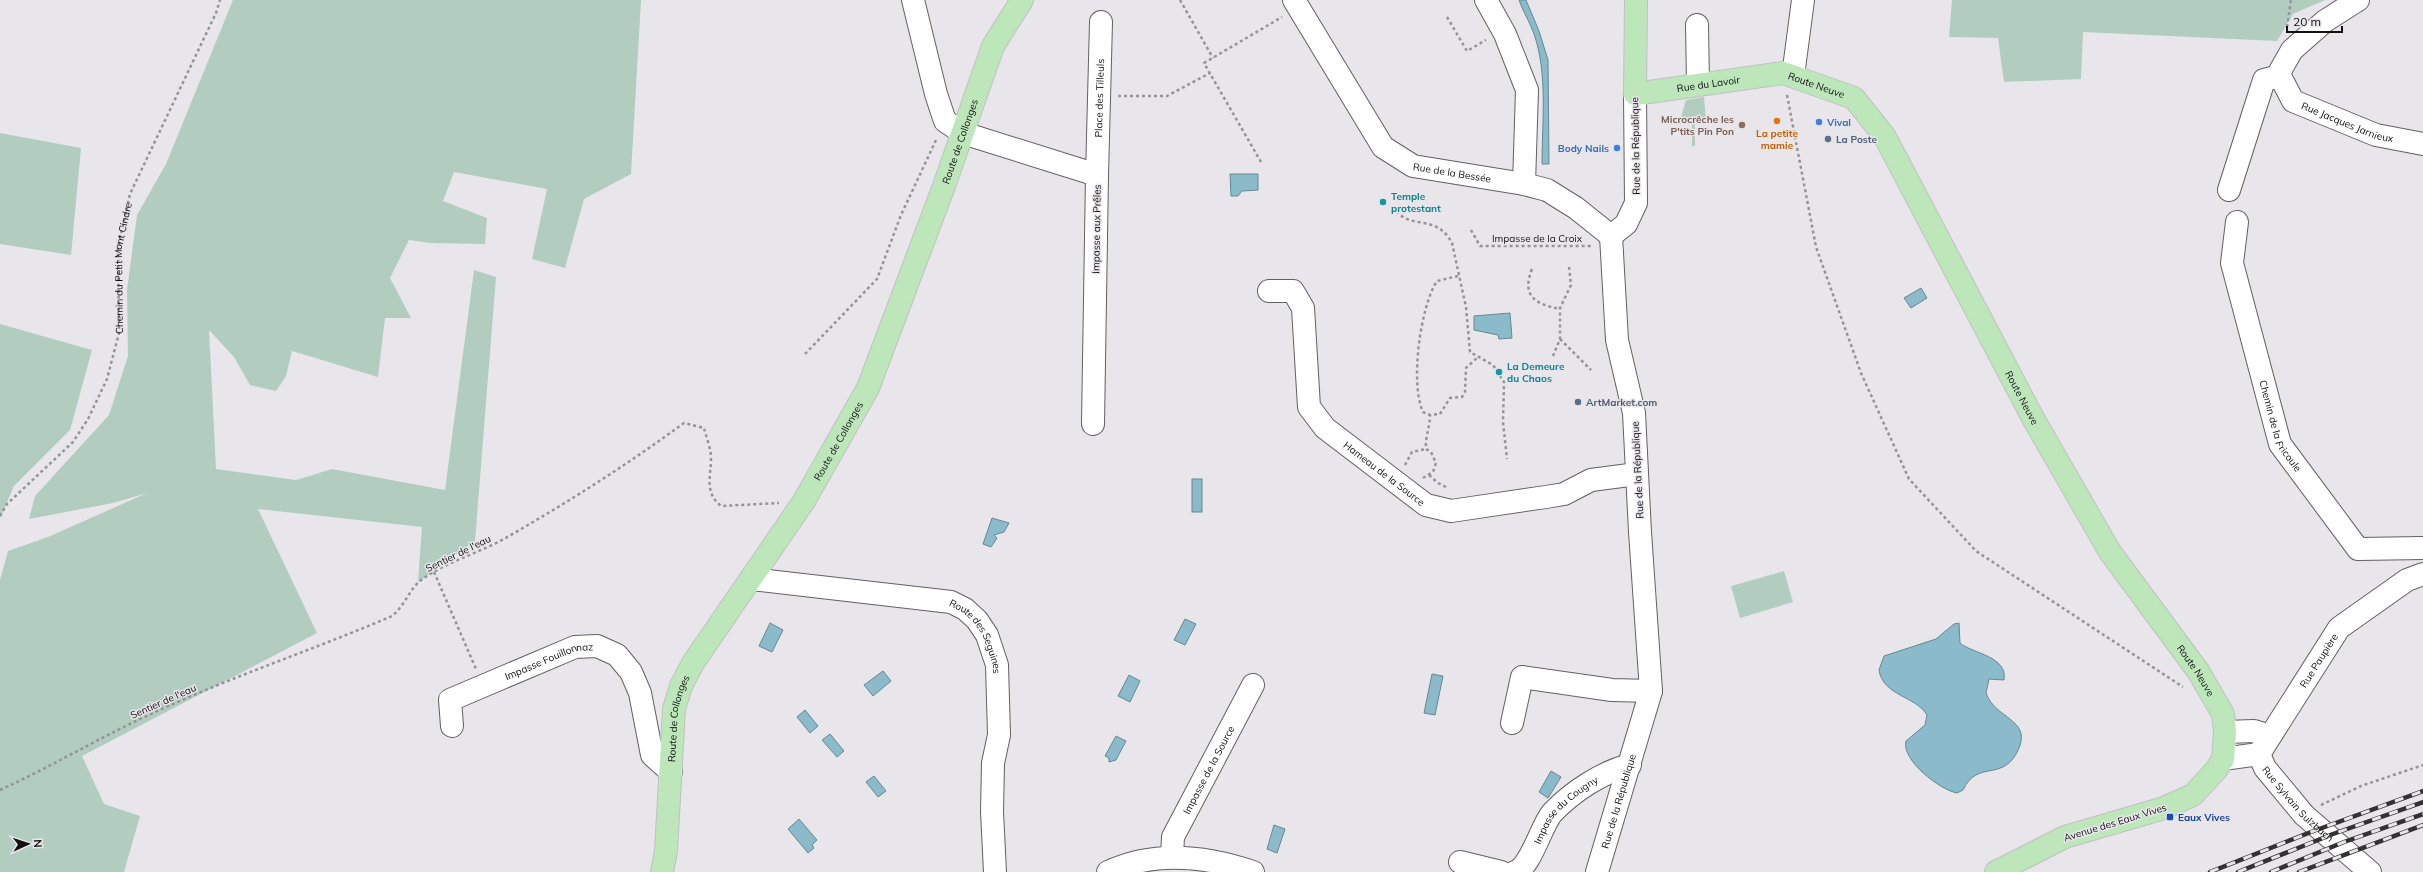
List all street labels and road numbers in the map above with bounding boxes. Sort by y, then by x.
street label: Place des Tilleuls [1092,59,1107,138]
street label: Route Neuve [1786,69,1846,101]
street label: Rue du Lavoir [1676,73,1741,95]
street label: Route de Collonges [939,97,981,186]
street label: Rue de la République [1628,97,1643,195]
street label: Rue Jacques Jarnieux [2299,99,2395,145]
street label: Rue de la Bessée [1412,160,1492,186]
street label: Impasse aux Prêles [1089,184,1104,274]
street label: Chemin du Petit Mont Cindre [112,201,135,334]
street label: Impasse de la Croix [1492,232,1583,245]
street label: Route Neuve [2002,369,2041,427]
street label: Chemin de la Fricoule [2256,379,2304,474]
street label: Route de Collonges [811,399,866,483]
street label: Rue de la République [1628,421,1647,519]
street label: Hameau de la Source [1341,438,1427,509]
street label: Sentier de l'eau [423,532,493,575]
street label: Route des Seguines [947,596,1003,674]
street label: Rue Paupière [2297,631,2341,690]
street label: Impasse Fouillonnaz [503,640,594,683]
street label: Route Neuve [2174,642,2217,699]
street label: Route de Collonges [665,673,693,762]
street label: Sentier de l'eau [128,681,198,722]
street label: Impasse de la Source [1180,724,1237,816]
street label: Rue de la République [1598,752,1639,850]
street label: Rue Sylvain Sulzbach [2259,764,2336,845]
street label: Impasse du Cougny [1531,773,1601,846]
street label: Avenue des Eaux Vives [2062,801,2168,844]

